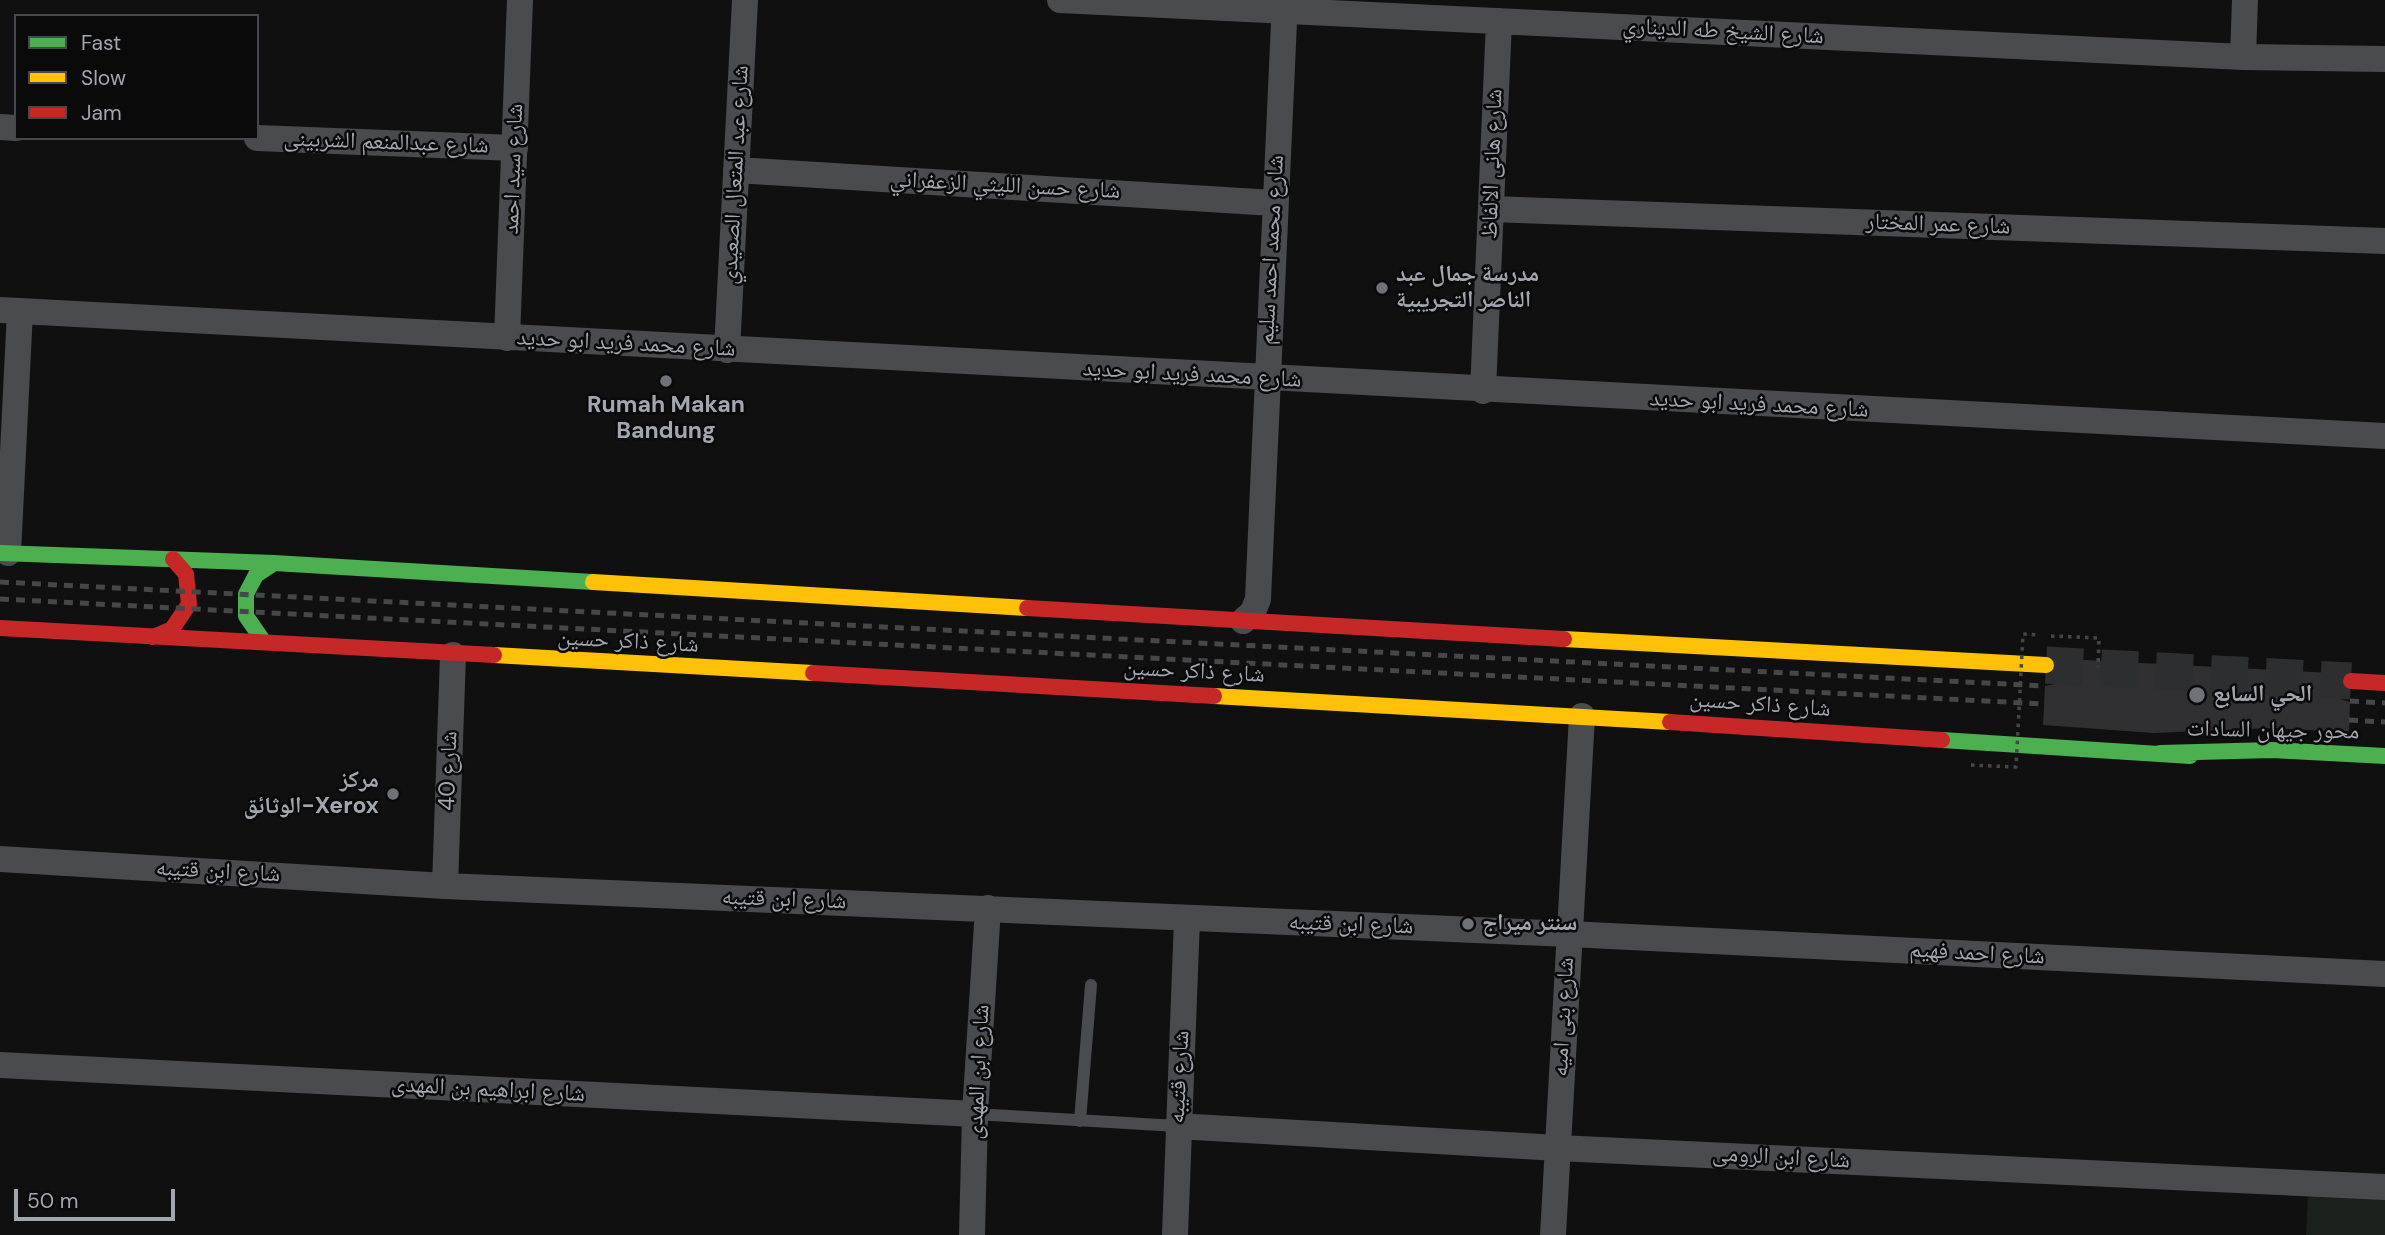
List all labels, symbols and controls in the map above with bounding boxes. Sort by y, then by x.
street label: شارع الشيخ طه الديناري [1622,13,1824,51]
legend [14,14,259,140]
text: Fast [81,29,121,57]
text: Slow [81,64,126,92]
street label: شارع عبد المتعال الصعيدي [716,65,756,285]
street label: شارع هانى الالفاظ [1477,88,1509,240]
text: Jam [81,99,122,127]
street label: شارع سيد احمد [498,103,530,235]
street label: شارع عبدالمنعم الشربينى [283,126,489,160]
street label: شارع محمد احمد سليم [1253,154,1291,346]
street label: شارع حسن الليثي الزعفراني [889,166,1121,206]
street label: شارع عمر المختار [1865,209,2011,241]
place label: مدرسة جمال عبد الناصر التجريبية [1396,261,1539,315]
marker: مدرسة جمال عبد الناصر التجريبية [1374,280,1390,296]
street label: شارع محمد فريد ابو حديد [516,324,736,364]
street label: شارع محمد فريد ابو حديد [1082,355,1302,395]
marker: Rumah Makan Bandung [658,373,674,389]
street label: شارع محمد فريد ابو حديد [1649,385,1869,425]
place label: Rumah Makan Bandung [587,392,745,446]
street label: شارع ذاكر حسين [557,625,699,659]
street label: شارع ذاكر حسين [1123,655,1265,689]
place label: الحي السابع [2213,681,2312,709]
marker: الحي السابع [2187,685,2207,705]
street label: شارع ذاكر حسين [1689,686,1831,724]
street label: محور جيهان السادات [2186,716,2360,746]
street label: شارع 40 [434,731,464,811]
place label: مركز الوثائق-Xerox [243,767,379,821]
marker: مركز الوثائق-Xerox [385,786,401,802]
street label: شارع ابن قتيبه [155,855,281,889]
street label: شارع ابن قتيبه [721,884,847,916]
street label: شارع ابن قتيبه [1288,909,1414,941]
place label: سنتر ميراج [1482,910,1577,938]
marker: سنتر ميراج [1460,916,1476,932]
street label: شارع احمد فهيم [1909,937,2045,971]
street label: شارع بنى اميه [1547,957,1581,1077]
street label: شارع ابن المهدى [962,1004,996,1140]
street label: شارع قتيبه [1164,1030,1196,1124]
street label: شارع ابراهيم بن المهدى [390,1071,586,1109]
street label: شارع ابن الرومى [1711,1141,1851,1175]
scale bar [18,1176,178,1220]
text: 50 m [27,1187,78,1215]

